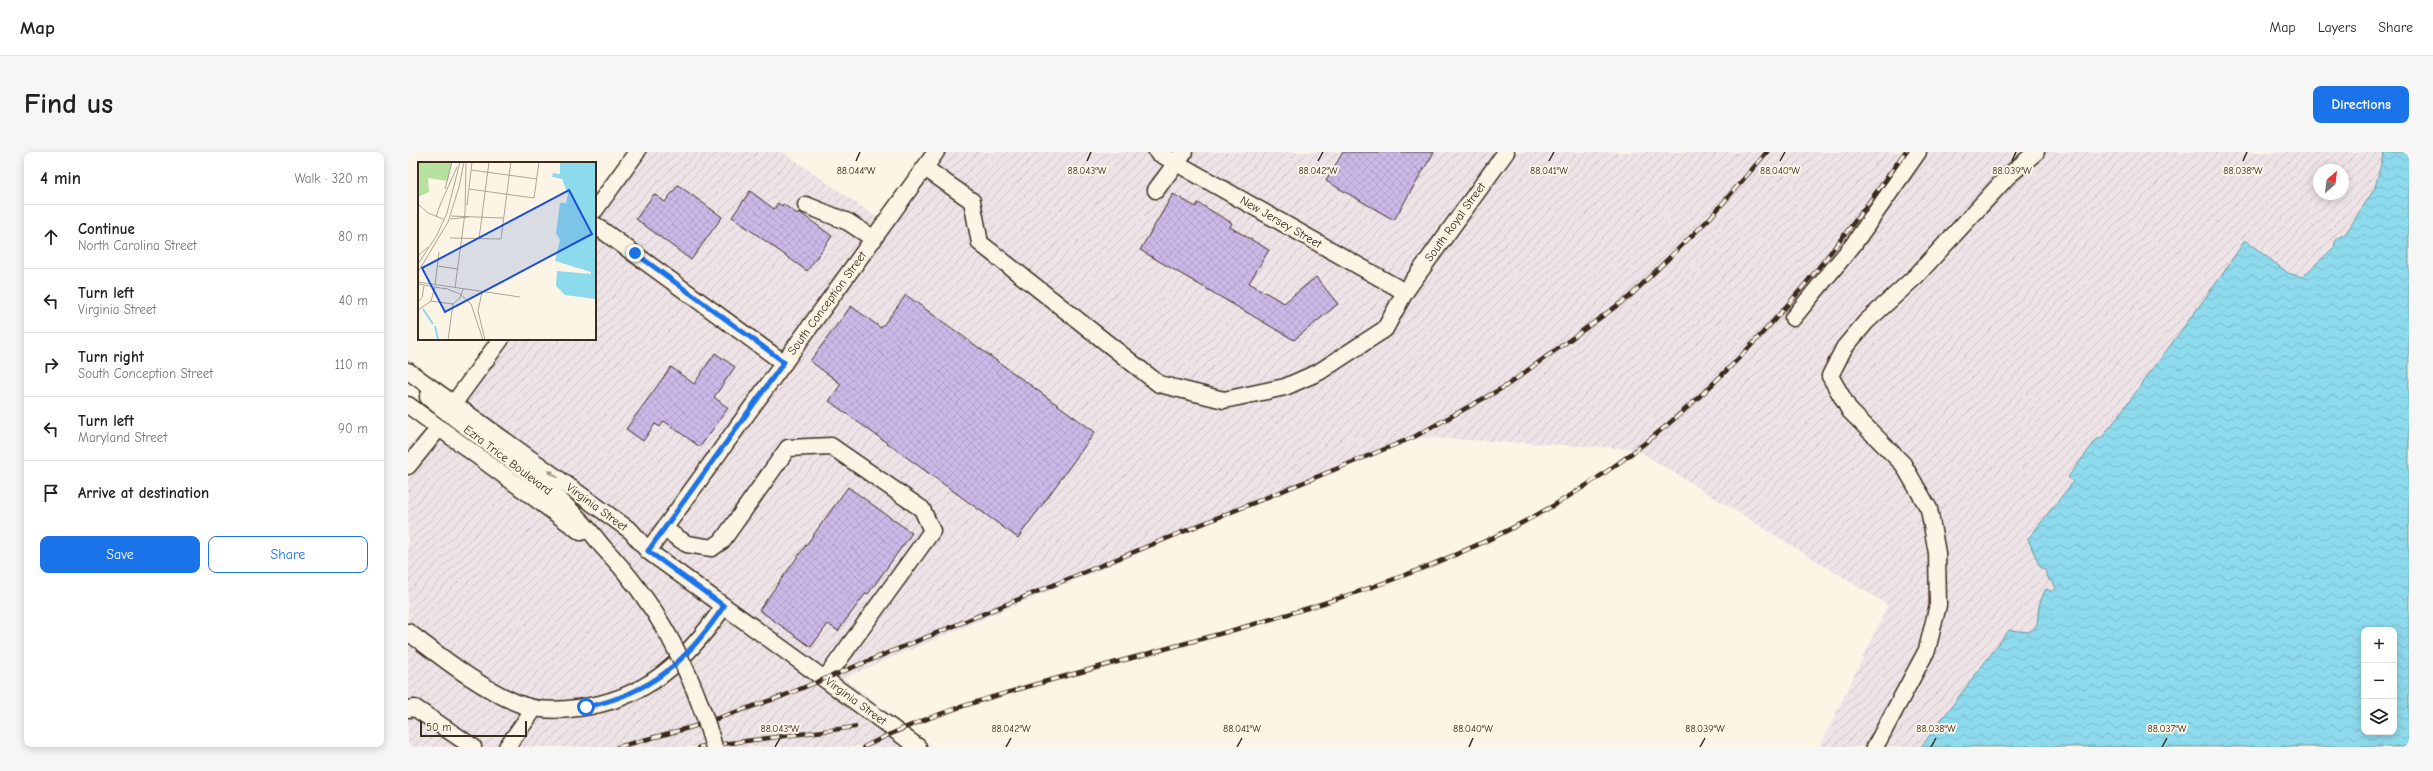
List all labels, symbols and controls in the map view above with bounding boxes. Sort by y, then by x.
text: Map [20,17,55,39]
text: Map [2269,19,2296,36]
text: Layers [2318,19,2356,36]
text: Share [2378,19,2413,36]
button: Directions [2313,86,2409,123]
text: Find us [24,88,113,120]
inset map [418,162,596,340]
north arrow [2313,164,2349,200]
text: 88.044°W [837,165,876,177]
text: 88.043°W [1068,165,1107,177]
text: 88.042°W [1298,165,1338,177]
text: 88.041°W [1530,165,1568,177]
text: 88.040°W [1760,165,1800,177]
text: 88.039°W [1992,165,2032,177]
text: 88.038°W [2223,165,2263,177]
text: 4 min [40,169,81,188]
text: Walk · 320 m [294,171,368,186]
street label: South Royal Street [1422,179,1489,264]
street label: New Jersey Street [1238,193,1325,251]
text: Continue [78,220,135,238]
icon: ahead [40,226,62,248]
text: 80 m [338,229,368,244]
text: North Carolina Street [78,238,197,253]
route end [626,244,644,262]
street label: South Conception Street [785,248,870,358]
text: Turn left [78,284,134,302]
icon: left [40,290,62,312]
text: 40 m [339,293,368,308]
text: Virginia Street [78,302,156,317]
text: Turn right [78,348,144,366]
icon: right [40,354,62,376]
text: 110 m [335,357,368,372]
text: South Conception Street [78,366,213,381]
text: Turn left [78,412,134,430]
icon: left [40,418,62,440]
text: 90 m [338,421,368,436]
street label: Ezra Trice Boulevard [461,422,555,498]
text: Maryland Street [78,430,167,445]
one-way arrow [547,470,558,479]
street label: Virginia Street [564,480,631,534]
icon: arrive [40,482,62,504]
text: Arrive at destination [78,484,209,502]
button: Save [40,536,200,573]
button: Share [208,536,368,573]
map controls [2361,627,2397,735]
button: + [2361,627,2397,663]
button: − [2361,663,2397,699]
street label: Virginia Street [823,674,890,728]
route start [577,698,595,716]
button: layers [2361,699,2397,735]
scale bar [420,719,527,738]
text: 50 m [426,721,451,734]
text: 88.043°W [761,723,800,735]
text: 88.042°W [991,723,1031,735]
text: 88.041°W [1223,723,1261,735]
text: 88.040°W [1453,723,1493,735]
text: 88.039°W [1685,723,1725,735]
text: 88.038°W [1916,723,1956,735]
text: 88.037°W [2148,723,2187,735]

